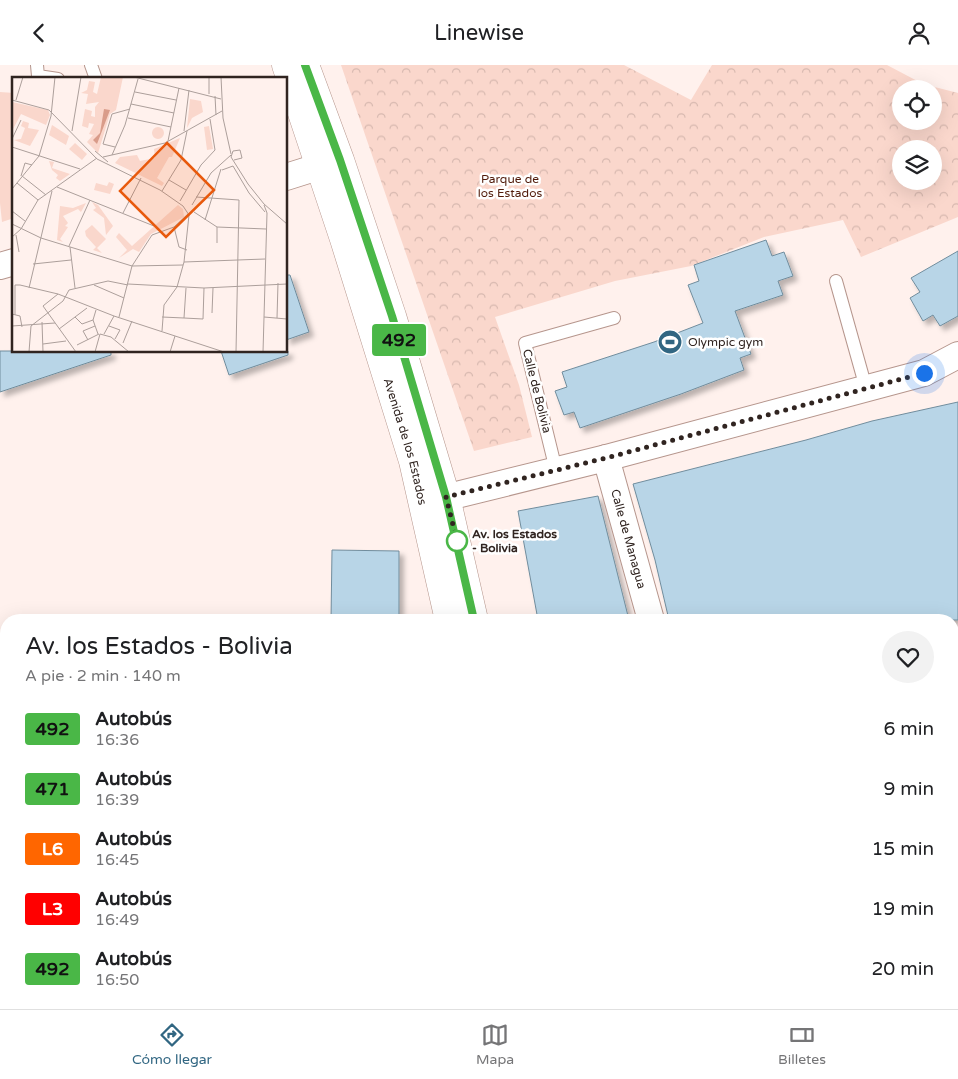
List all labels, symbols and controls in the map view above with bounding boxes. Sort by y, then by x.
icon: back [25,19,53,47]
icon: person [905,19,933,47]
text: Linewise [434,20,524,46]
inset map [12,77,288,353]
map controls [892,80,942,190]
button: locate [892,80,942,130]
button: layers [892,140,942,190]
park label: Parque de los Estados [478,172,542,200]
line badge: 492 [370,324,428,356]
text: 492 [382,329,416,351]
sports icon: Olympic gym [657,329,683,355]
place label: Olympic gym [688,335,763,349]
street label: Calle de Bolivia [520,348,554,434]
your location [912,361,937,386]
street label: Avenida de los Estados [381,376,430,506]
street label: Calle de Managua [608,488,649,590]
place label: Av. los Estados - Bolivia [472,527,557,555]
marker: Av. los Estados - Bolivia [446,530,468,552]
button: heart [882,631,934,683]
text: Av. los Estados - Bolivia [25,632,293,661]
text: A pie · 2 min · 140 m [25,666,181,686]
text: Autobús [95,708,172,730]
text: 492 [36,718,69,740]
text: 6 min [883,718,934,740]
text: 16:36 [95,730,139,750]
text: Autobús [95,768,172,790]
text: 471 [36,778,69,800]
text: 9 min [883,778,934,800]
text: 16:39 [95,790,139,810]
text: Autobús [95,828,172,850]
text: L6 [42,838,63,860]
text: 15 min [871,838,934,860]
text: 16:45 [95,850,139,870]
text: Autobús [95,888,172,910]
text: L3 [42,898,63,920]
text: 19 min [871,898,934,920]
text: 16:49 [95,910,139,930]
text: Autobús [95,948,172,970]
text: 492 [36,958,69,980]
text: 20 min [871,958,934,980]
text: 16:50 [95,970,139,990]
tab: Cómo llegar [132,1021,212,1068]
tab: Mapa [476,1021,514,1068]
tab: Billetes [778,1021,826,1068]

